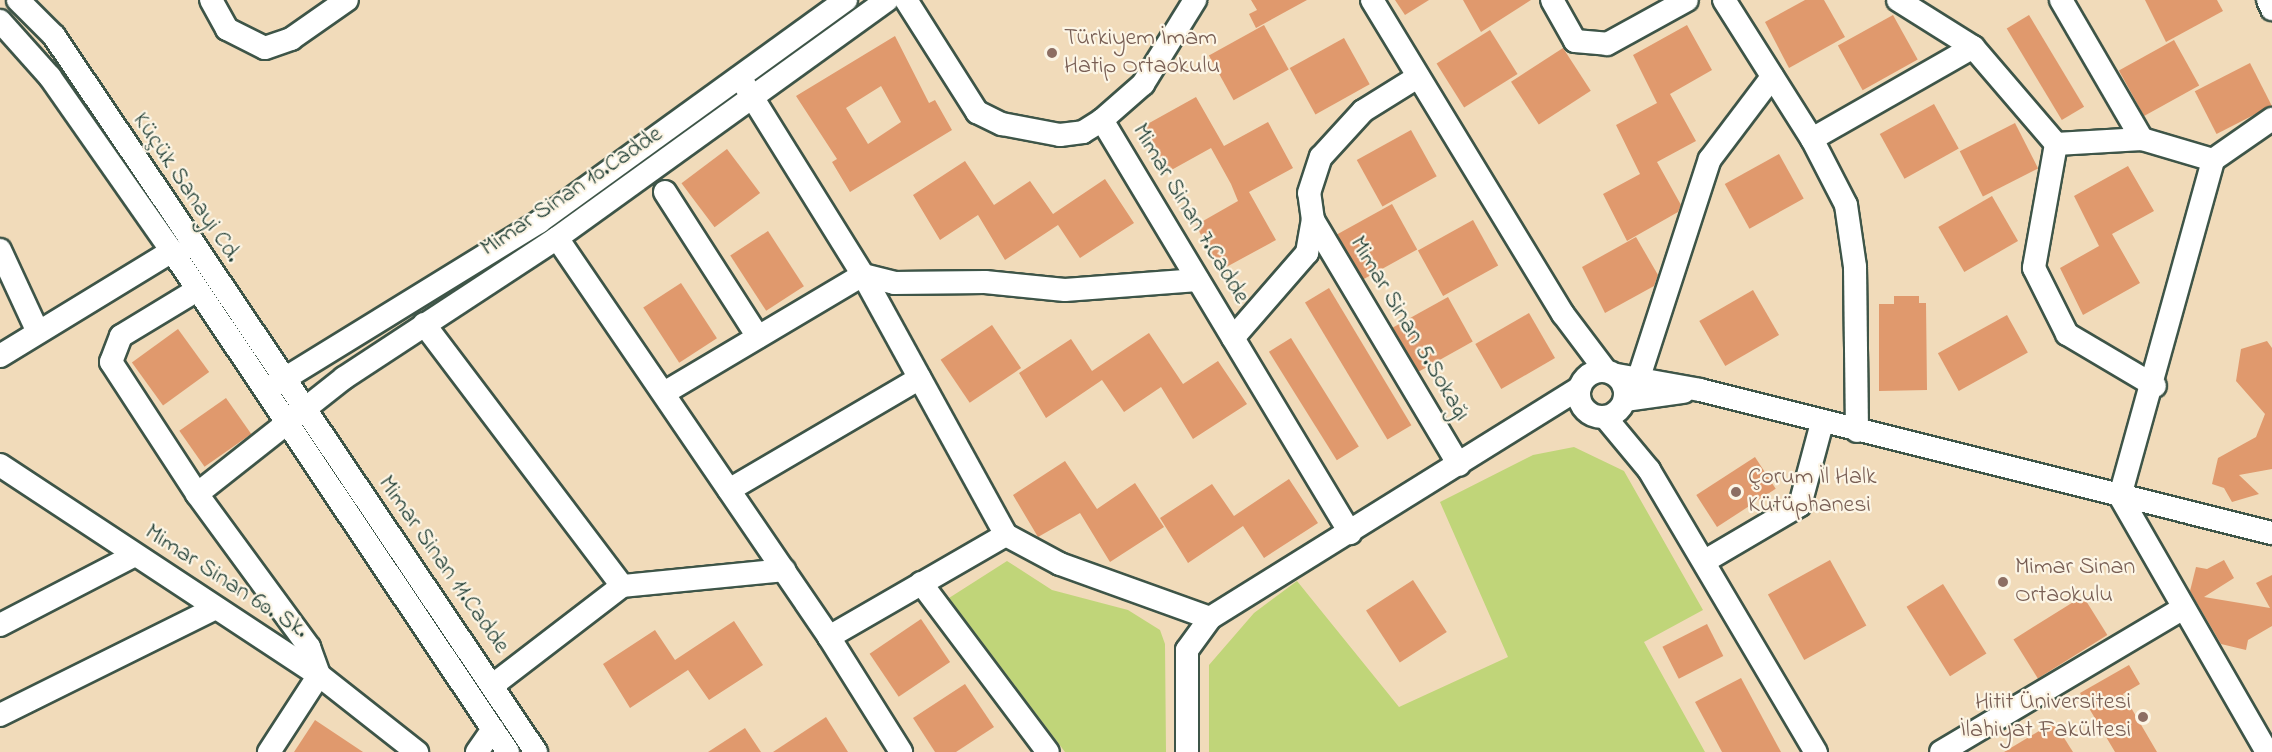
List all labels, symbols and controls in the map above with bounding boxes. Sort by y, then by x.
place label: Türkiyem İmam Hatip Ortaokulu [1064,25,1220,81]
marker: Türkiyem İmam Hatip Ortaokulu [1045,46,1059,60]
street label: Küçük Sanayi Cd. [125,108,247,268]
street label: Mimar Sinan 7.Cadde [1125,119,1255,309]
street label: Mimar Sinan 10.Cadde [476,121,668,263]
street label: Mimar Sinan 5.Sokağı [1342,231,1476,427]
place label: Çorum İl Halk Kütüphanesi [1748,464,1876,520]
street label: Mimar Sinan 11.Cadde [371,471,515,659]
marker: Çorum İl Halk Kütüphanesi [1729,485,1743,499]
street label: Mimar Sinan 60. Sk. [139,518,313,646]
place label: Mimar Sinan Ortaokulu [2015,554,2135,610]
marker: Mimar Sinan Ortaokulu [1996,575,2010,589]
place label: Hitit Üniversitesi İlahiyat Fakültesi [1960,689,2131,745]
marker: Hitit Üniversitesi İlahiyat Fakültesi [2136,710,2150,724]

